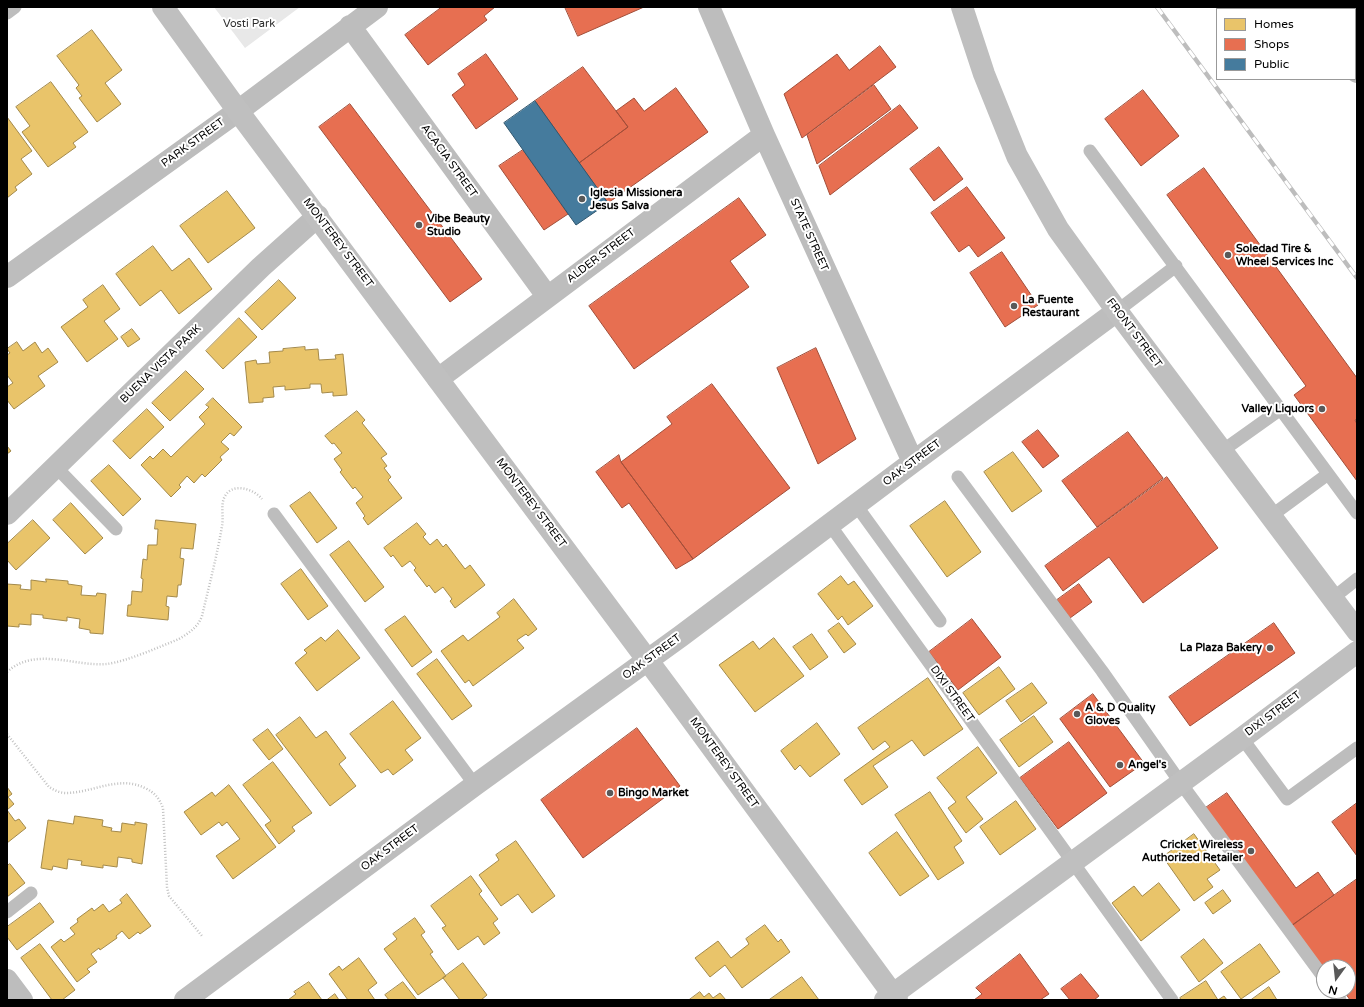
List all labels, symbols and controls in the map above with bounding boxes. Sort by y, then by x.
legend [1216,8,1356,80]
park label: Vosti Park [223,17,275,31]
text: Homes [1254,17,1294,31]
text: Shops [1254,37,1289,51]
text: Public [1254,57,1289,71]
street label: PARK STREET [159,116,227,170]
street label: ACACIA STREET [418,122,480,200]
place label: Iglesia Missionera Jesus Salva [590,186,683,212]
marker: Iglesia Missionera Jesus Salva [577,194,587,204]
street label: MONTEREY STREET [300,196,376,290]
street label: STATE STREET [787,197,831,273]
place label: Vibe Beauty Studio [427,212,490,238]
marker: Vibe Beauty Studio [414,220,424,230]
street label: ALDER STREET [564,226,638,286]
place label: Soledad Tire & Wheel Services Inc [1236,242,1333,268]
marker: Soledad Tire & Wheel Services Inc [1223,250,1233,260]
place label: La Fuente Restaurant [1022,293,1079,319]
street label: FRONT STREET [1104,296,1164,370]
marker: La Fuente Restaurant [1009,301,1019,311]
street label: BUENA VISTA PARK [118,322,204,406]
place label: Valley Liquors [1241,402,1314,416]
marker: Valley Liquors [1317,404,1327,414]
street label: OAK STREET [881,437,943,489]
street label: MONTEREY STREET [493,456,569,550]
street label: OAK STREET [620,631,684,683]
place label: La Plaza Bakery [1180,641,1262,655]
marker: La Plaza Bakery [1265,643,1275,653]
street label: DIXI STREET [927,663,977,725]
street label: DIXI STREET [1243,689,1303,739]
place label: A & D Quality Gloves [1085,701,1155,727]
marker: A & D Quality Gloves [1072,709,1082,719]
street label: MONTEREY STREET [687,715,761,811]
place label: Angel's [1128,758,1166,772]
marker: Angel's [1115,760,1125,770]
place label: Bingo Market [618,786,689,800]
marker: Bingo Market [605,788,615,798]
street label: OAK STREET [359,822,421,874]
place label: Cricket Wireless Authorized Retailer [1142,838,1243,864]
marker: Cricket Wireless Authorized Retailer [1246,846,1256,856]
north arrow [1316,959,1356,999]
text: N [1327,983,1339,998]

